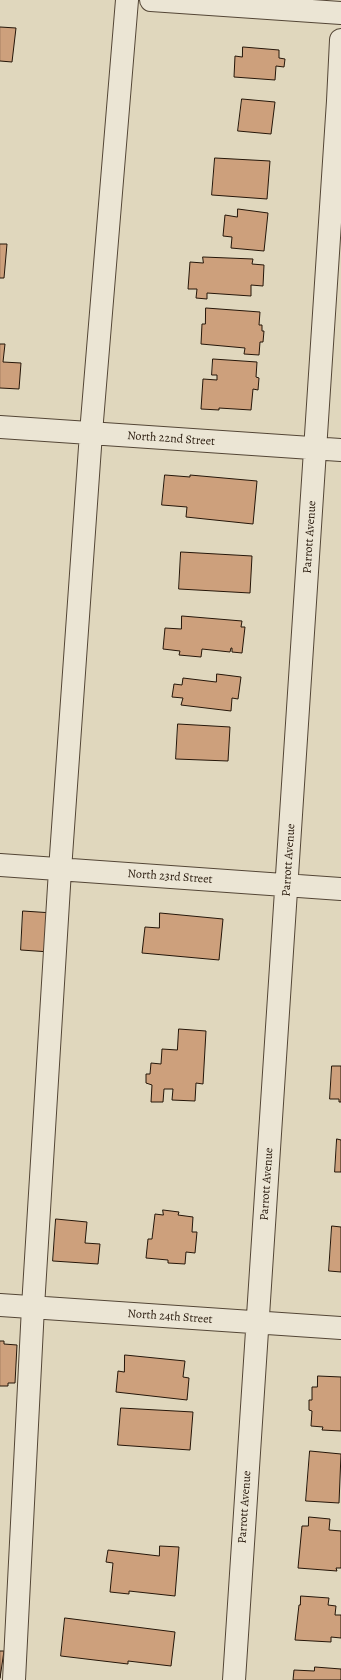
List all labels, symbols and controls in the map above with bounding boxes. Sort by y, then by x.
street label: North 22nd Street [127,429,215,449]
street label: Parrott Avenue [300,500,320,574]
street label: Parrott Avenue [279,823,299,897]
street label: North 23rd Street [127,867,213,887]
street label: Parrott Avenue [257,1147,277,1221]
street label: North 24th Street [127,1307,213,1327]
street label: Parrott Avenue [235,1470,255,1544]

